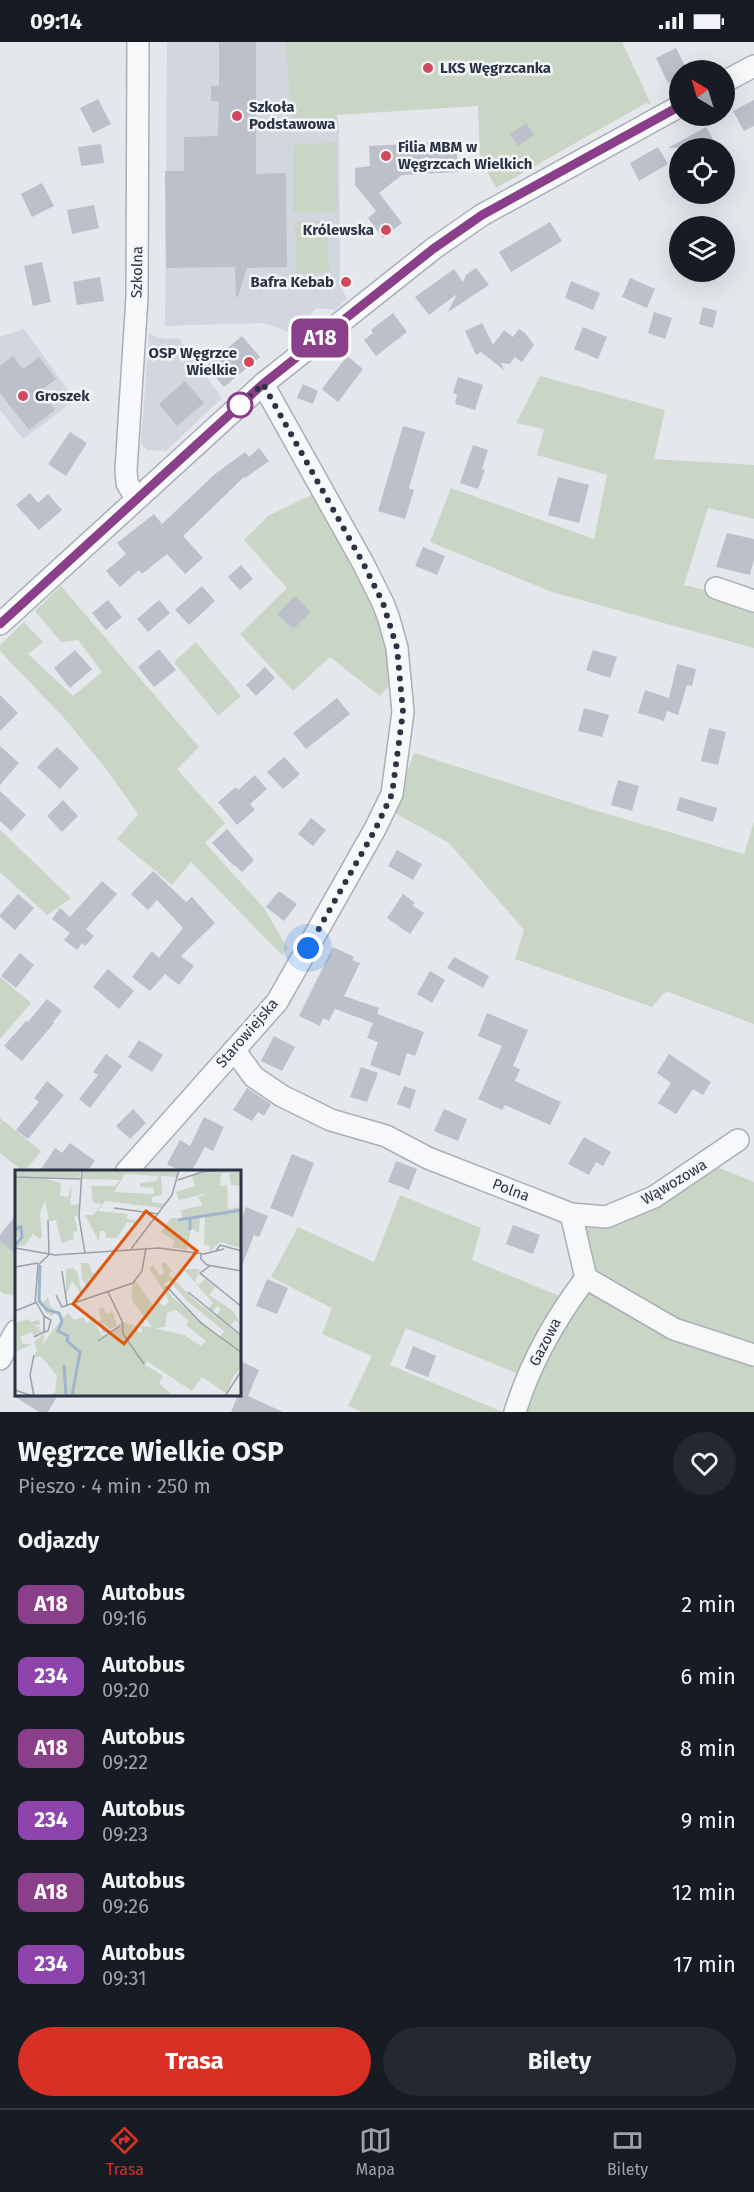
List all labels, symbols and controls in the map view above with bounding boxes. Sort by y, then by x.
text: 09:14 [30,8,82,35]
place label: LKS Węgrzcanka [440,59,551,77]
north arrow [669,60,735,126]
map controls [669,60,735,282]
marker: LKS Węgrzcanka [421,61,435,75]
place label: Szkoła Podstawowa [249,98,336,133]
marker: Szkoła Podstawowa [230,109,244,123]
place label: Filia MBM w Węgrzcach Wielkich [398,138,532,173]
button: locate [669,138,735,204]
marker: Filia MBM w Węgrzcach Wielkich [379,149,393,163]
button: layers [669,216,735,282]
place label: Królewska [303,221,374,239]
marker: Królewska [379,223,393,237]
street label: Szkolna [128,246,146,298]
place label: Bafra Kebab [250,273,334,291]
marker: Bafra Kebab [339,275,353,289]
line badge: A18 [286,318,354,358]
text: A18 [303,325,337,351]
place label: OSP Węgrzce Wielkie [149,344,237,379]
marker: OSP Węgrzce Wielkie [242,355,256,369]
place label: Groszek [35,387,90,405]
marker: Groszek [16,389,30,403]
unlabelled marker [227,392,253,418]
your location [293,933,323,963]
street label: Starowiejska [212,995,282,1071]
street label: Wąwozowa [638,1155,710,1209]
inset map [15,1170,242,1397]
street label: Polna [490,1175,532,1205]
street label: Gazowa [525,1315,565,1369]
button: heart [673,1432,736,1495]
text: Węgrzce Wielkie OSP [18,1435,284,1468]
text: Pieszo · 4 min · 250 m [18,1474,211,1498]
text: Odjazdy [18,1527,99,1554]
text: Autobus [102,1579,185,1606]
text: A18 [34,1591,68,1617]
text: 2 min [681,1591,736,1618]
text: 09:16 [102,1606,147,1630]
text: Autobus [102,1651,185,1678]
text: 234 [34,1663,68,1689]
text: 6 min [680,1663,736,1690]
text: 09:20 [102,1678,149,1702]
text: Autobus [102,1723,185,1750]
text: A18 [34,1735,68,1761]
text: 8 min [680,1735,736,1762]
text: 09:22 [102,1750,148,1774]
text: Autobus [102,1795,185,1822]
text: 234 [34,1807,68,1833]
text: 9 min [681,1807,736,1834]
text: 09:23 [102,1822,148,1846]
text: Autobus [102,1867,185,1894]
text: A18 [34,1879,68,1905]
text: 12 min [672,1879,736,1906]
text: 09:26 [102,1894,149,1918]
text: Autobus [102,1939,185,1966]
text: 234 [34,1951,68,1977]
text: 17 min [673,1951,736,1978]
text: 09:31 [102,1966,147,1990]
button: Trasa [18,2027,371,2096]
button: Bilety [383,2027,736,2096]
tab: Trasa [106,2124,144,2179]
tab: Mapa [356,2124,395,2179]
tab: Bilety [607,2124,648,2179]

